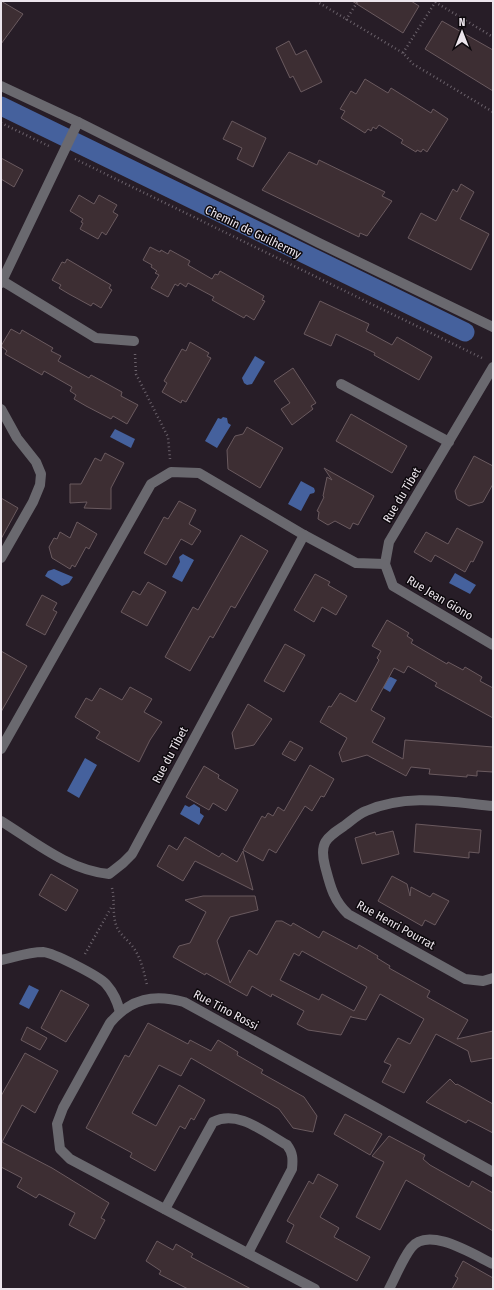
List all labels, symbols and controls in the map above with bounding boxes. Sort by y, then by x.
north arrow [442,12,482,52]
text: N [459,16,465,29]
street label: Chemin de Guilhermy [203,203,304,262]
street label: Rue du Tibet [380,465,424,525]
street label: Rue Jean Giono [404,573,476,623]
street label: Rue du Tibet [149,724,191,786]
street label: Rue Henri Pourrat [354,898,438,952]
street label: Rue Tino Rossi [191,987,261,1033]

